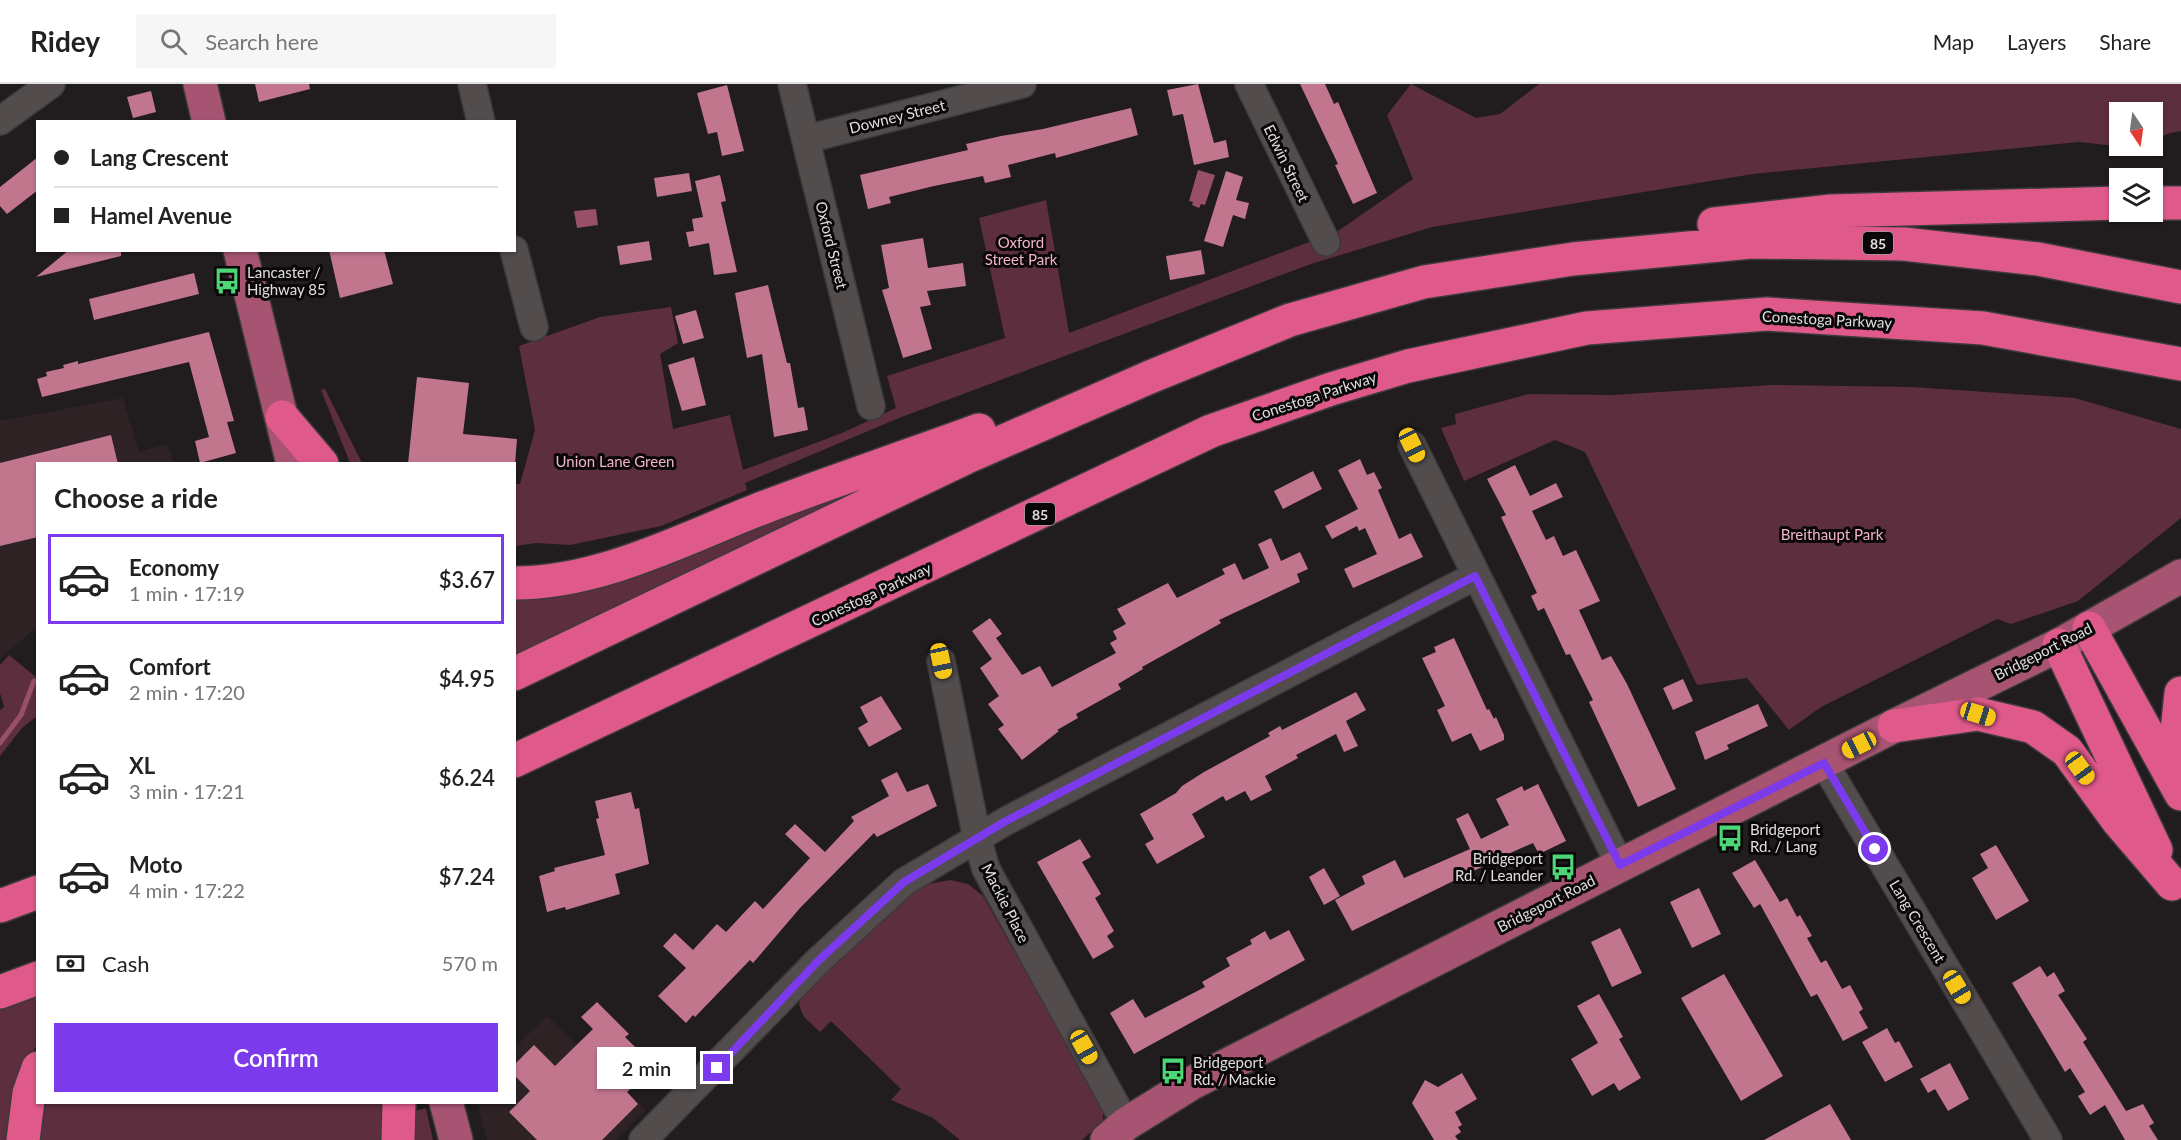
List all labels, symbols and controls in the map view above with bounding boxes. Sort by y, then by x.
search box [136,14,556,68]
text: Ridey [30,24,100,58]
icon: search [157,25,190,58]
text: Search here [205,28,319,55]
text: Map [1933,29,1974,54]
text: Layers [2007,29,2066,54]
text: Share [2099,29,2151,54]
street label: Downey Street [847,95,947,137]
north arrow [2109,102,2163,156]
map controls [2109,102,2163,222]
street label: Edwin Street [1261,121,1314,205]
text: Lang Crescent [90,144,228,171]
button: layers [2109,168,2163,222]
street label: Oxford Street [812,199,852,291]
text: Hamel Avenue [90,202,232,229]
road number: 85 [1863,232,1893,254]
park label: Oxford Street Park [985,233,1058,268]
place label: Lancaster / Highway 85 [247,263,326,298]
bus stop icon: Lancaster / Highway 85 [212,266,242,296]
street label: Conestoga Parkway [1762,307,1893,331]
street label: Conestoga Parkway [1249,367,1379,425]
car [1396,425,1428,465]
park label: Union Lane Green [556,452,674,470]
text: Choose a ride [54,481,218,514]
road number: 85 [1025,503,1055,525]
park label: Breithaupt Park [1781,525,1884,543]
icon: car [57,552,111,606]
text: Economy [129,554,219,581]
street label: Conestoga Parkway [808,558,934,630]
text: $3.67 [439,566,495,593]
text: 1 min · 17:19 [129,581,245,605]
street label: Bridgeport Road [1991,619,2095,683]
car [928,642,954,680]
icon: car [57,651,111,705]
text: Comfort [129,653,211,680]
text: $4.95 [439,665,495,692]
text: 2 min · 17:20 [129,680,245,704]
car [1958,700,1998,728]
car [1839,729,1879,761]
car [2062,748,2098,788]
icon: car [57,750,111,804]
text: XL [129,752,155,779]
text: $6.24 [439,764,495,791]
text: 3 min · 17:21 [129,779,245,803]
place label: Bridgeport Rd. / Lang [1750,820,1821,855]
bus stop icon: Bridgeport Rd. / Lang [1715,823,1745,853]
route start [1861,835,1888,862]
icon: car [57,849,111,903]
place label: Bridgeport Rd. / Leander [1455,849,1544,884]
text: Moto [129,851,183,878]
bus stop icon: Bridgeport Rd. / Leander [1548,852,1578,882]
street label: Mackie Place [978,861,1034,946]
text: $7.24 [439,863,495,890]
street label: Bridgeport Road [1494,871,1598,935]
street label: Lang Crescent [1886,876,1950,966]
text: 4 min · 17:22 [129,878,245,902]
icon: cash [54,947,87,980]
text: Cash [102,950,149,977]
text: 570 m [442,951,498,975]
car [1940,967,1974,1007]
button: Confirm [54,1023,498,1092]
car [1067,1027,1101,1067]
callout: 2 min [597,1047,696,1089]
place label: Bridgeport Rd. / Mackie [1193,1053,1276,1088]
route end [703,1054,730,1081]
text: 2 min [622,1056,671,1080]
bus stop icon: Bridgeport Rd. / Mackie [1158,1056,1188,1086]

